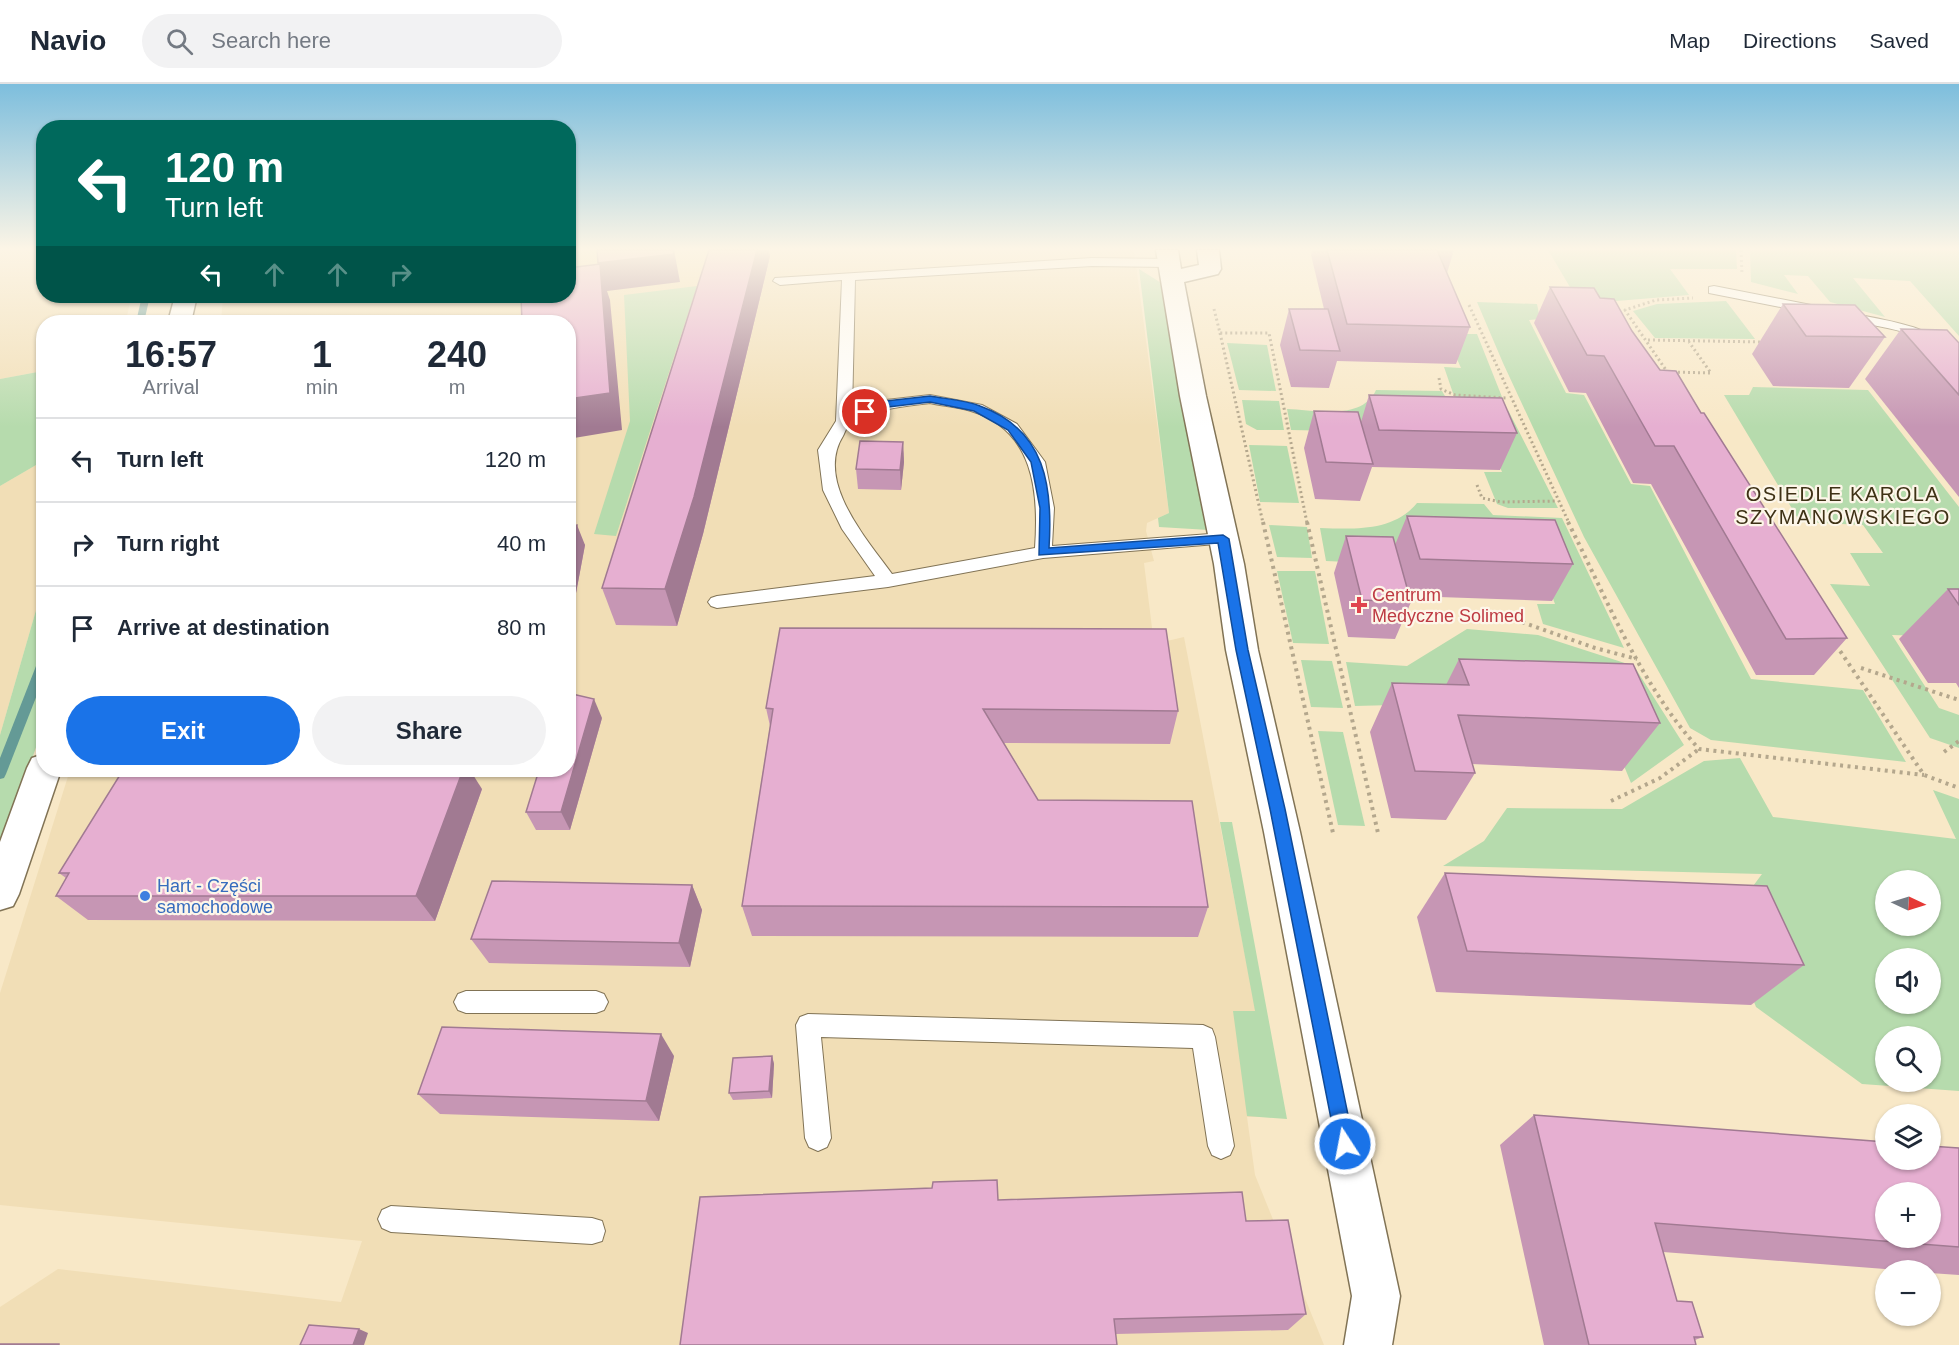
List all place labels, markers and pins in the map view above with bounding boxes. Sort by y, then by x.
pin [839,386,890,437]
place label: Centrum Medyczne Solimed [1372,585,1524,626]
marker: Centrum Medyczne Solimed [1350,596,1368,614]
place label: Hart - Części samochodowe [157,876,273,917]
marker: Hart - Części samochodowe [138,889,152,903]

